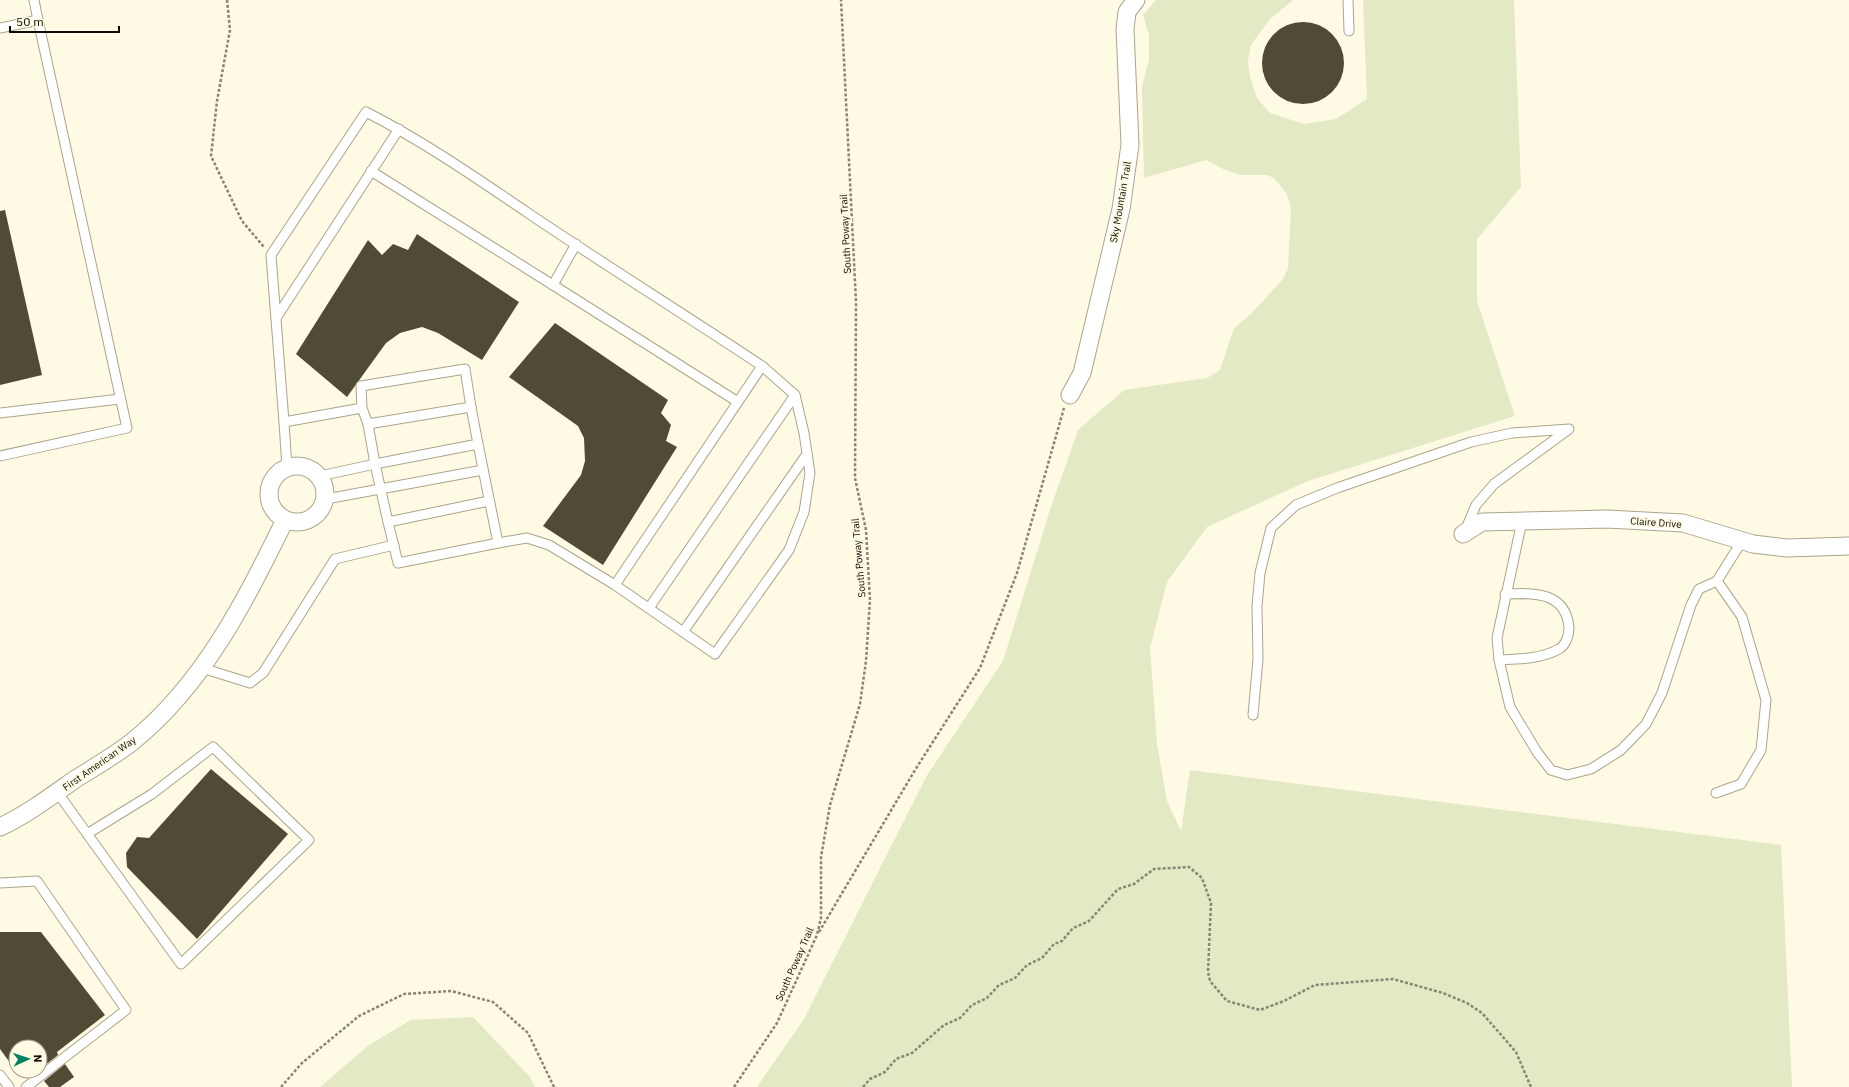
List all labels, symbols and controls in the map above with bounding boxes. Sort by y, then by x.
scale bar [10,8,119,34]
text: 50 m [16,14,44,29]
street label: Sky Mountain Trail [1107,160,1134,244]
street label: South Poway Trail [837,194,854,274]
street label: Claire Drive [1630,514,1683,531]
street label: South Poway Trail [849,517,868,598]
street label: First American Way [60,733,139,794]
street label: South Poway Trail [772,925,817,1003]
north arrow [8,1039,48,1079]
text: N [31,1054,45,1063]

